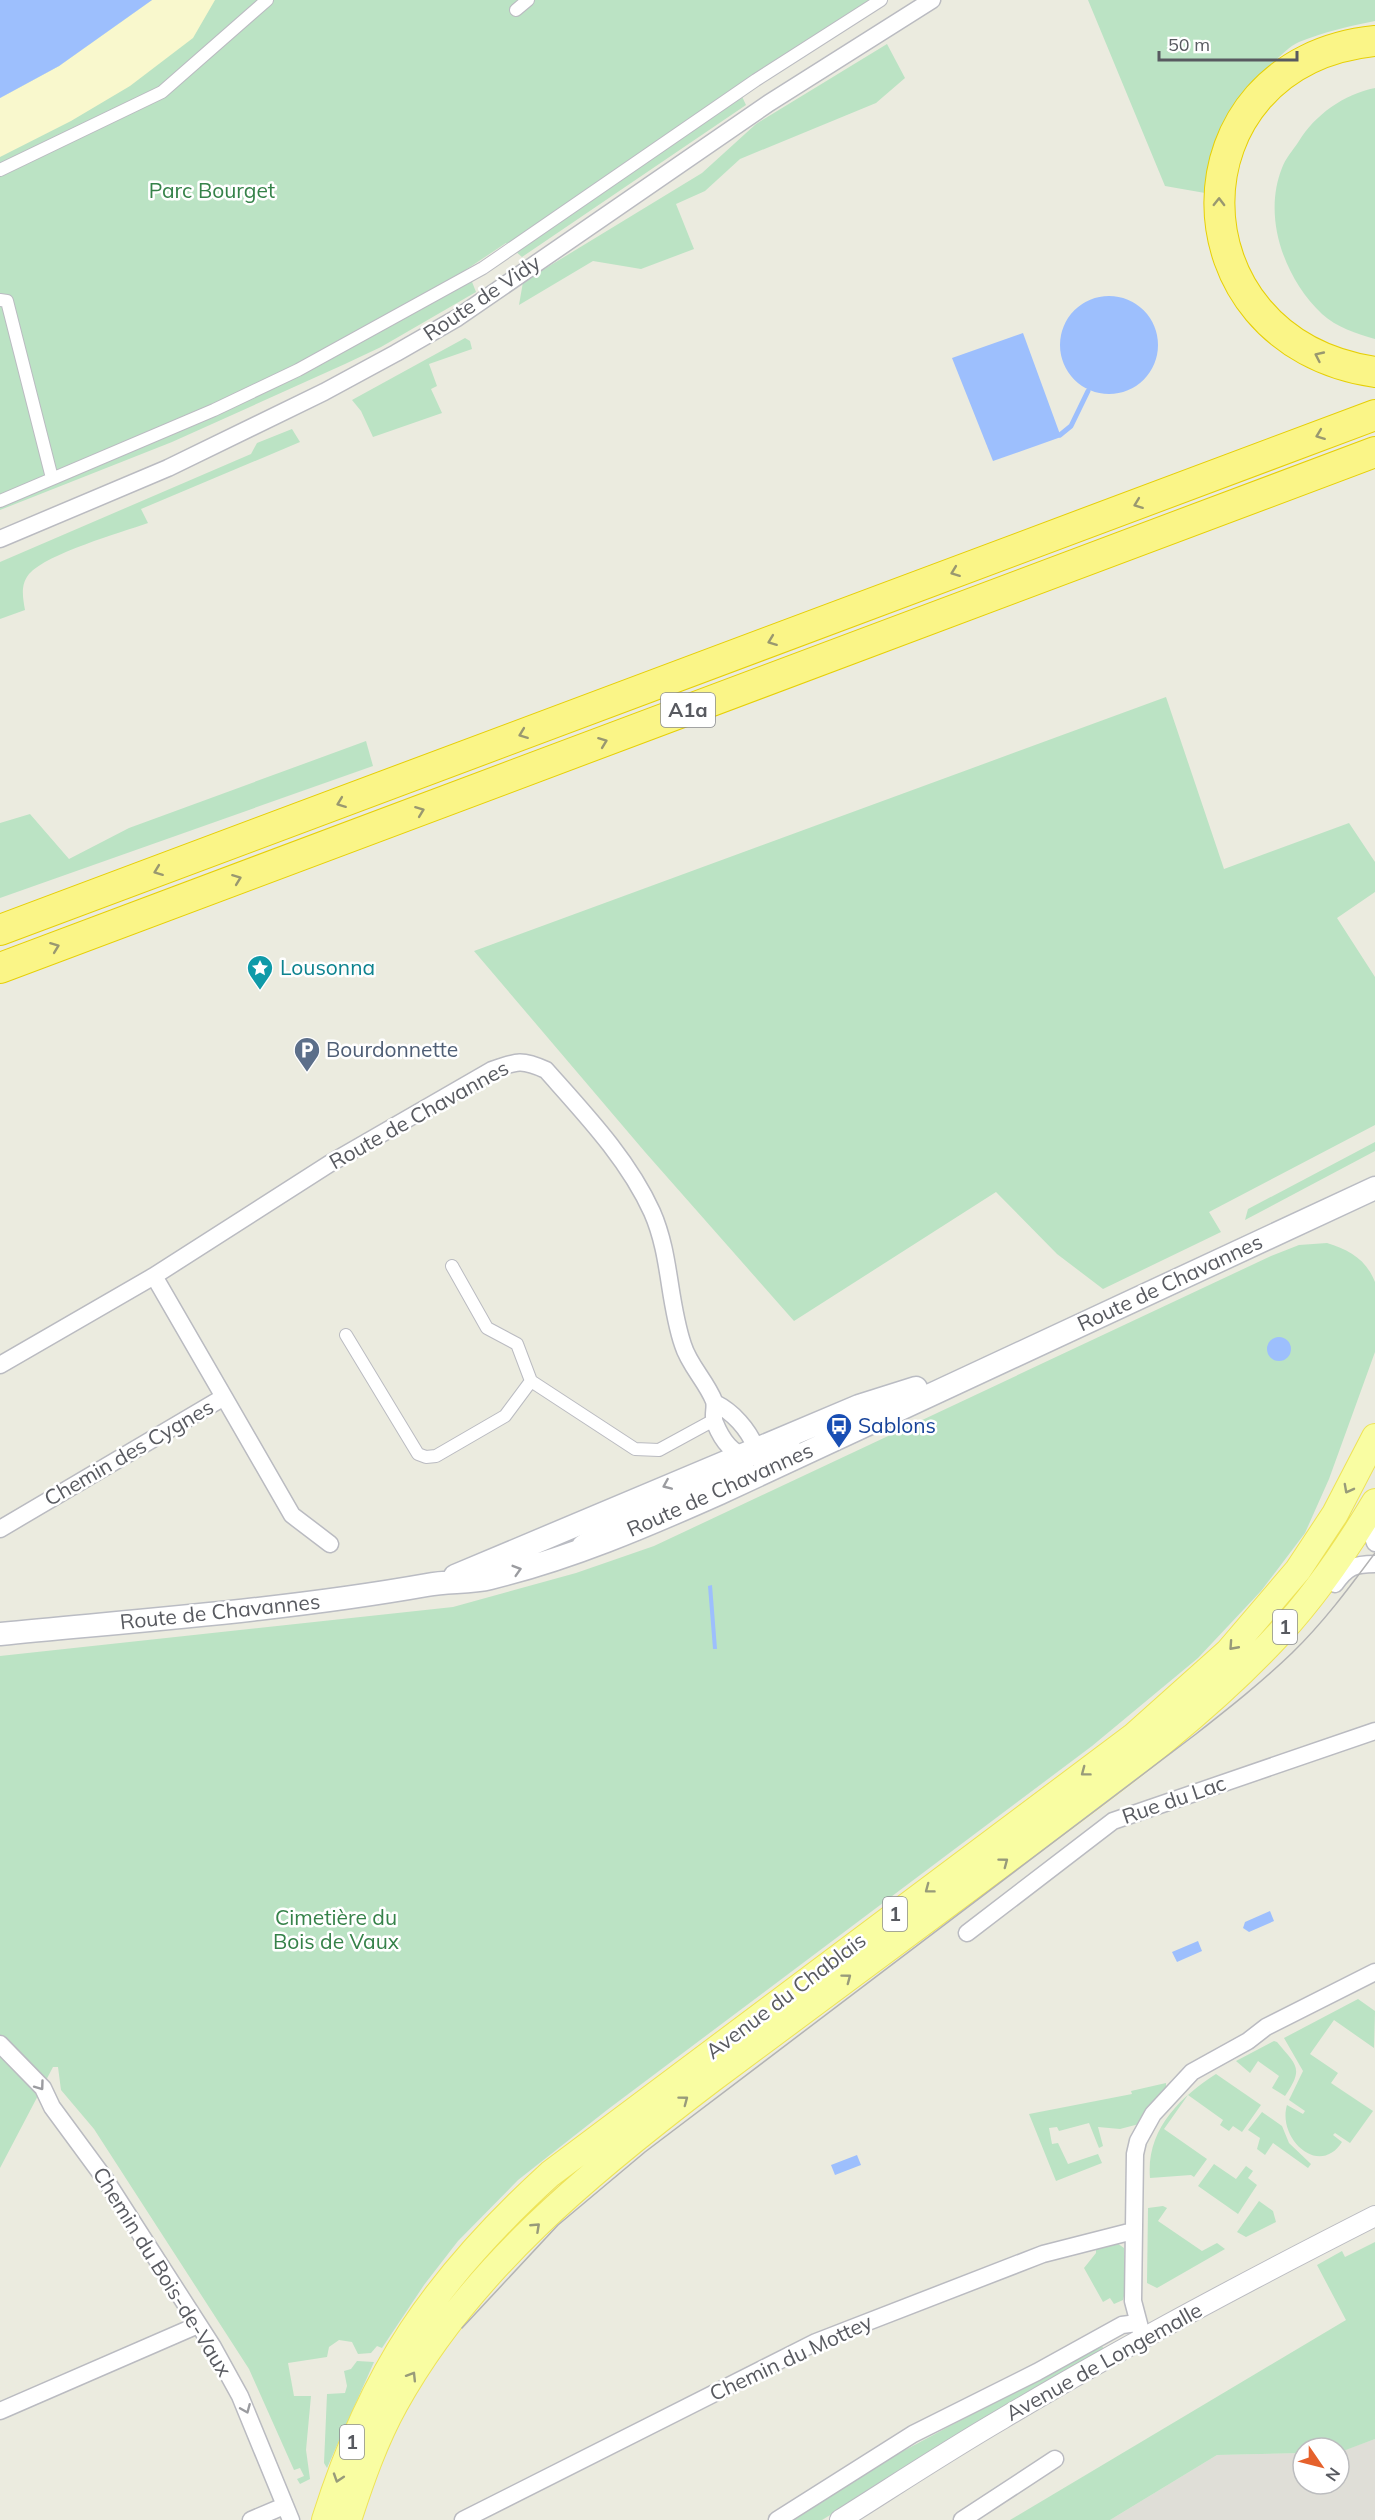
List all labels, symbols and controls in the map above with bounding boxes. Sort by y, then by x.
scale bar [1159,24,1297,62]
text: 50 m [1168,33,1210,56]
park label: Parc Bourget [149,177,275,203]
one-way arrow [1213,198,1226,207]
street label: Route de Vidy [418,249,545,346]
one-way arrow [1314,352,1325,364]
one-way arrow [1315,428,1326,441]
one-way arrow [1133,497,1144,509]
one-way arrow [950,565,961,578]
one-way arrow [768,633,778,646]
road number: A1a [661,693,715,727]
one-way arrow [519,727,530,739]
one-way arrow [596,737,607,749]
one-way arrow [336,795,347,808]
one-way arrow [414,805,425,818]
one-way arrow [153,864,164,876]
one-way arrow [231,874,242,886]
one-way arrow [49,942,60,955]
place icon: Lousonna [245,953,275,991]
place label: Lousonna [280,954,375,980]
parking icon: Bourdonnette [292,1035,322,1073]
place label: Bourdonnette [326,1036,458,1062]
street label: Route de Chavannes [324,1054,513,1174]
street label: Route de Chavannes [1073,1228,1266,1336]
street label: Chemin des Cygnes [39,1393,218,1511]
bus stop icon: Sablons [824,1411,854,1449]
place label: Sablons [858,1412,936,1438]
street label: Route de Chavannes [622,1436,817,1542]
one-way arrow [663,1478,674,1490]
one-way arrow [1344,1483,1355,1493]
one-way arrow [511,1564,522,1577]
street label: Route de Chavannes [118,1588,321,1634]
road number: 1 [1273,1610,1297,1644]
one-way arrow [1229,1639,1240,1649]
one-way arrow [1081,1765,1092,1776]
street label: Rue du Lac [1118,1769,1229,1829]
one-way arrow [997,1858,1008,1869]
one-way arrow [925,1882,936,1893]
road number: 1 [883,1897,907,1931]
park label: Cimetière du Bois de Vaux [273,1904,399,1954]
street label: Avenue du Chablais [700,1927,871,2064]
one-way arrow [840,1975,851,1986]
one-way arrow [33,2080,44,2091]
one-way arrow [677,2097,688,2108]
street label: Chemin du Bois-de-Vaux [88,2162,238,2381]
one-way arrow [530,2223,540,2234]
street label: Avenue de Longemalle [1001,2296,1206,2426]
street label: Chemin du Mottey [705,2308,876,2406]
one-way arrow [404,2372,416,2382]
one-way arrow [239,2403,251,2414]
road number: 1 [340,2425,364,2459]
north arrow [1291,2436,1351,2496]
text: N [1322,2464,1345,2485]
one-way arrow [333,2473,345,2483]

